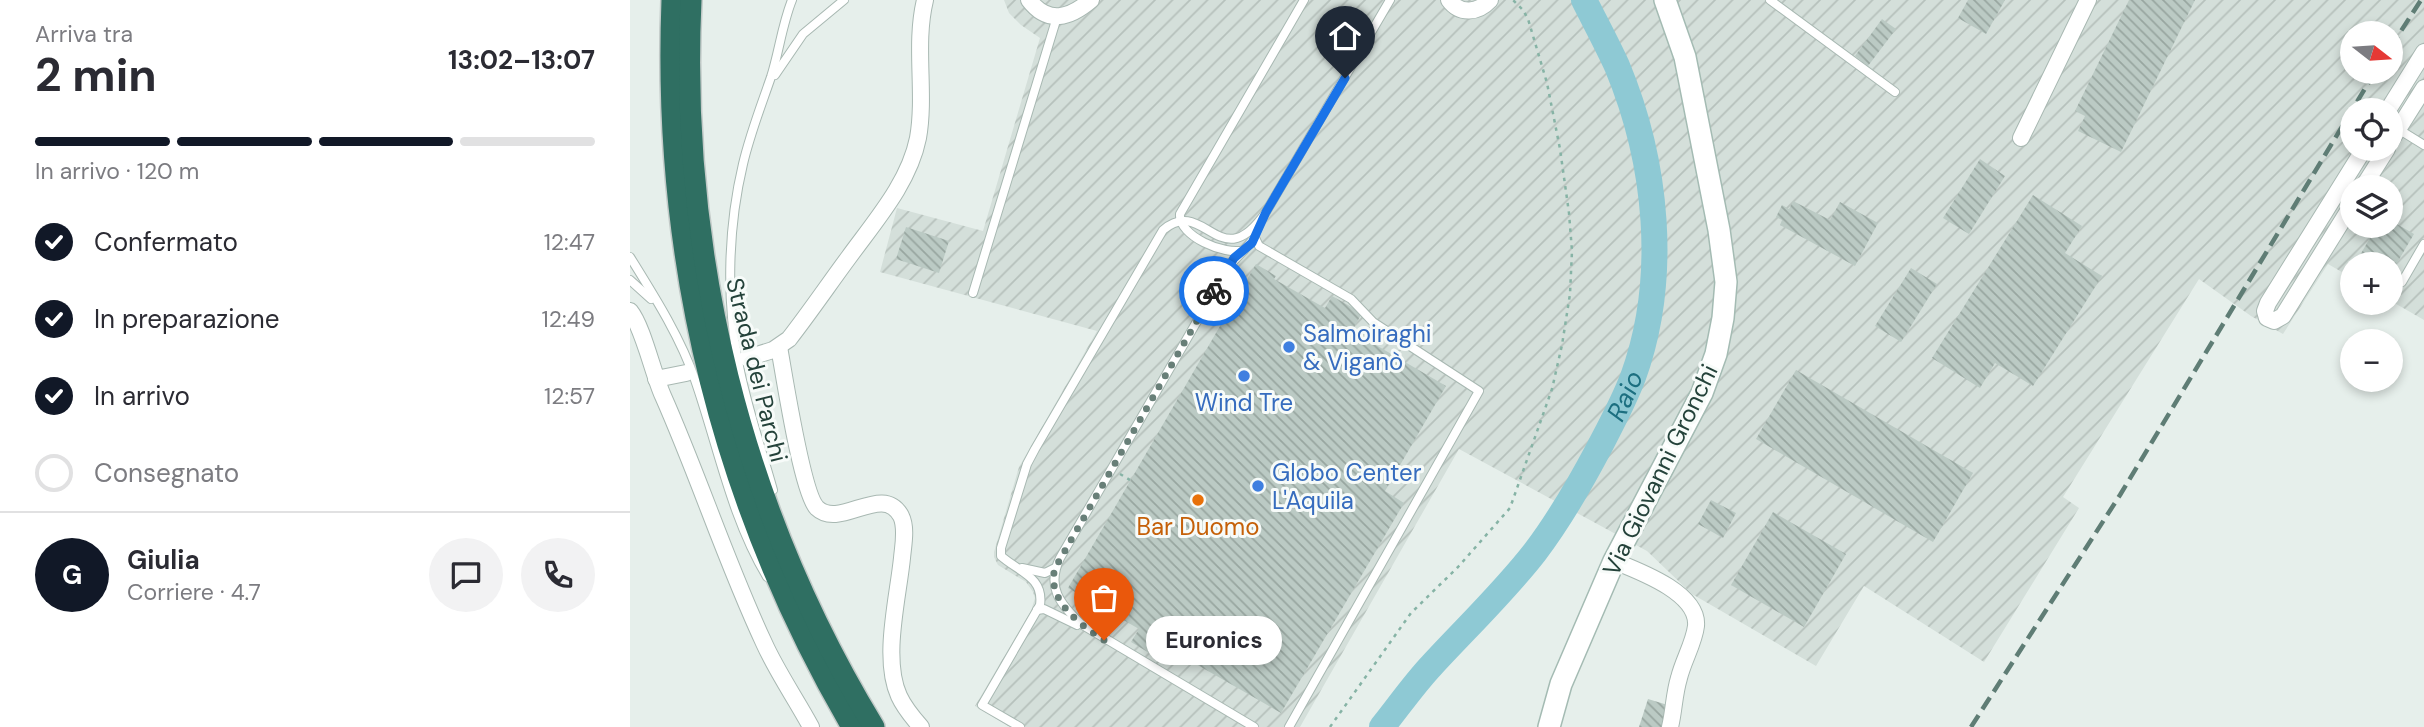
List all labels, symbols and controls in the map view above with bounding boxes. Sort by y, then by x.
pin [1315,6,1375,78]
icon: home [1326,17,1364,55]
text: Arriva tra [35,19,133,49]
north arrow [2340,21,2403,84]
map controls [2340,21,2403,392]
text: 13:02–13:07 [448,43,595,77]
text: 2 min [35,45,157,105]
button: locate [2340,98,2403,161]
text: In arrivo · 120 m [35,156,199,186]
button: layers [2340,175,2403,238]
icon: check [35,223,73,261]
text: Confermato [94,225,238,259]
text: 12:47 [544,227,595,257]
button: + [2340,252,2403,315]
courier [1179,256,1249,326]
icon: bike [1195,272,1233,310]
street label: Strada dei Parchi [719,275,795,465]
icon: check [35,300,73,338]
text: In preparazione [94,302,280,336]
text: 12:49 [542,304,595,334]
place label: Salmoiraghi & Viganò [1303,318,1432,377]
button: − [2340,329,2403,392]
marker: Salmoiraghi & Viganò [1281,339,1297,355]
street label: Via Giovanni Gronchi [1595,359,1725,581]
water label: Raio [1599,366,1651,427]
marker: Wind Tre [1236,368,1252,384]
icon: check [35,377,73,415]
text: In arrivo [94,379,190,413]
text: 12:57 [544,381,595,411]
place label: Wind Tre [1195,387,1293,418]
text: Consegnato [94,456,239,490]
place label: Globo Center L'Aquila [1272,457,1422,516]
marker: Globo Center L'Aquila [1250,478,1266,494]
marker: Bar Duomo [1190,492,1206,508]
place label: Bar Duomo [1137,511,1259,542]
button: chat [429,538,503,612]
button: phone [521,538,595,612]
text: Giulia [127,543,200,577]
text: G [62,558,82,592]
pin [1074,568,1134,640]
text: Corriere · 4.7 [127,577,261,607]
icon: bag [1085,579,1123,617]
callout: Euronics [1146,616,1282,664]
text: Euronics [1165,625,1263,655]

